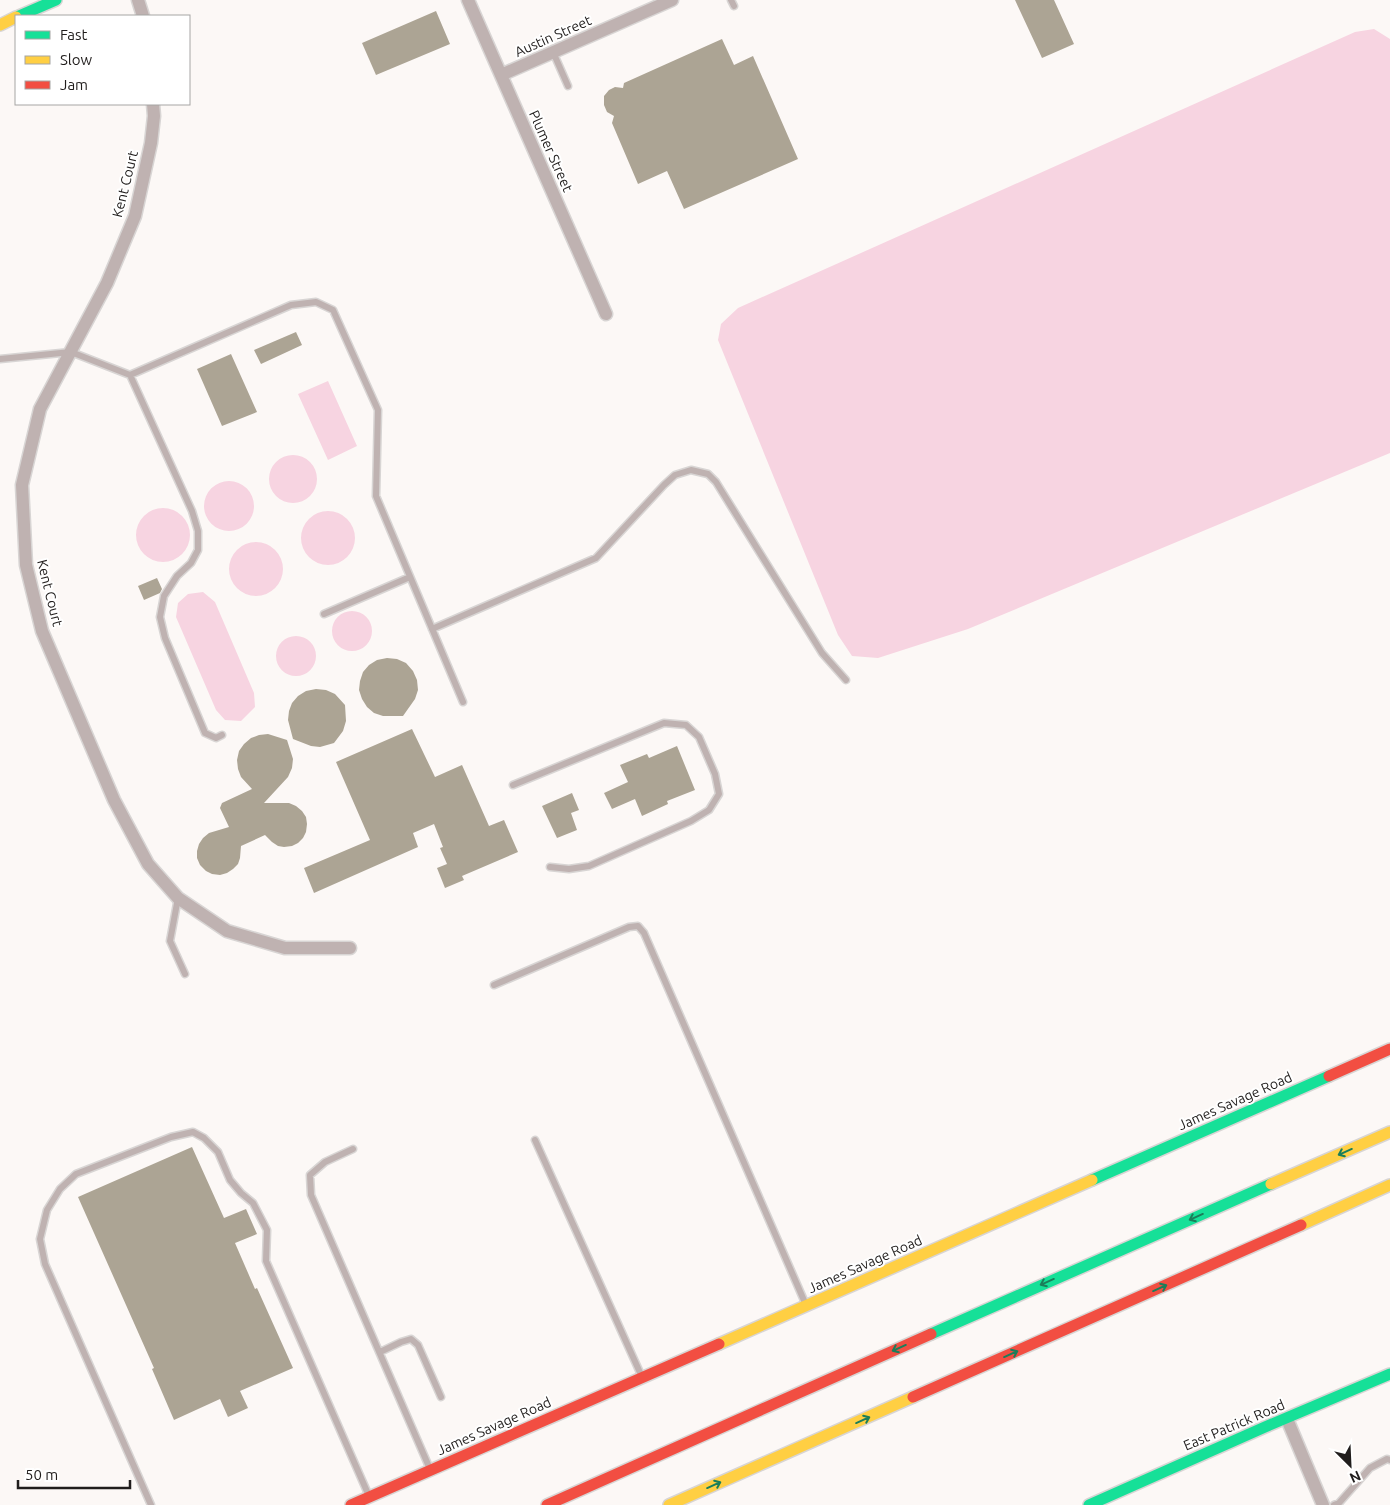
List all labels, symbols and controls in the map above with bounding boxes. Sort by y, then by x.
street label: Austin Street [512,12,594,60]
legend [15,15,190,105]
text: Fast [60,26,88,43]
text: Slow [60,51,93,68]
text: Jam [60,76,88,93]
street label: Plumer Street [526,108,576,195]
street label: Kent Court [109,148,141,219]
street label: Kent Court [34,558,66,629]
street label: James Savage Road [1176,1069,1294,1133]
one-way arrow [1338,1147,1353,1157]
one-way arrow [1189,1212,1204,1222]
street label: James Savage Road [806,1232,924,1296]
one-way arrow [1040,1277,1055,1287]
one-way arrow [1152,1283,1167,1293]
one-way arrow [892,1343,907,1353]
one-way arrow [1003,1349,1018,1359]
street label: James Savage Road [435,1394,553,1458]
street label: East Patrick Road [1181,1396,1287,1454]
one-way arrow [855,1414,870,1424]
north arrow [1325,1440,1375,1490]
scale bar [18,1458,130,1490]
text: 50 m [25,1466,58,1483]
text: N [1347,1467,1363,1486]
one-way arrow [706,1480,721,1490]

